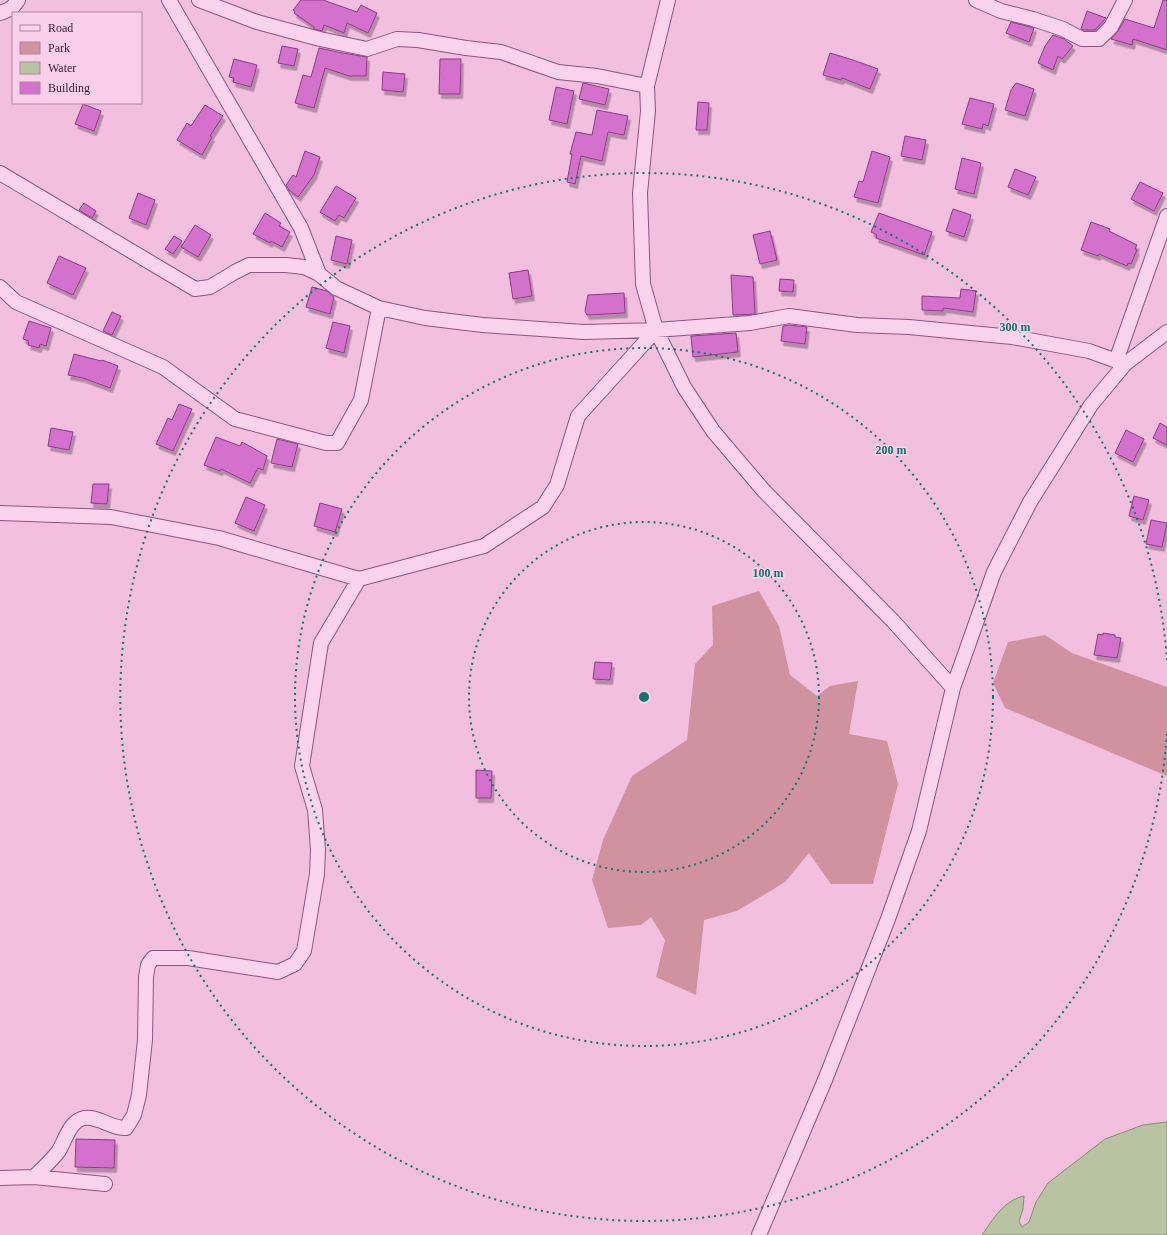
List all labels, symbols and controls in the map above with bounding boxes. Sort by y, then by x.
legend [12,12,142,104]
text: Road [48,21,73,35]
text: Park [48,41,70,55]
text: Water [48,61,76,75]
text: Building [48,81,90,95]
text: 300 m [1000,320,1031,334]
text: 200 m [876,443,907,457]
text: 100 m [753,566,784,580]
centre of rings [637,690,651,704]

